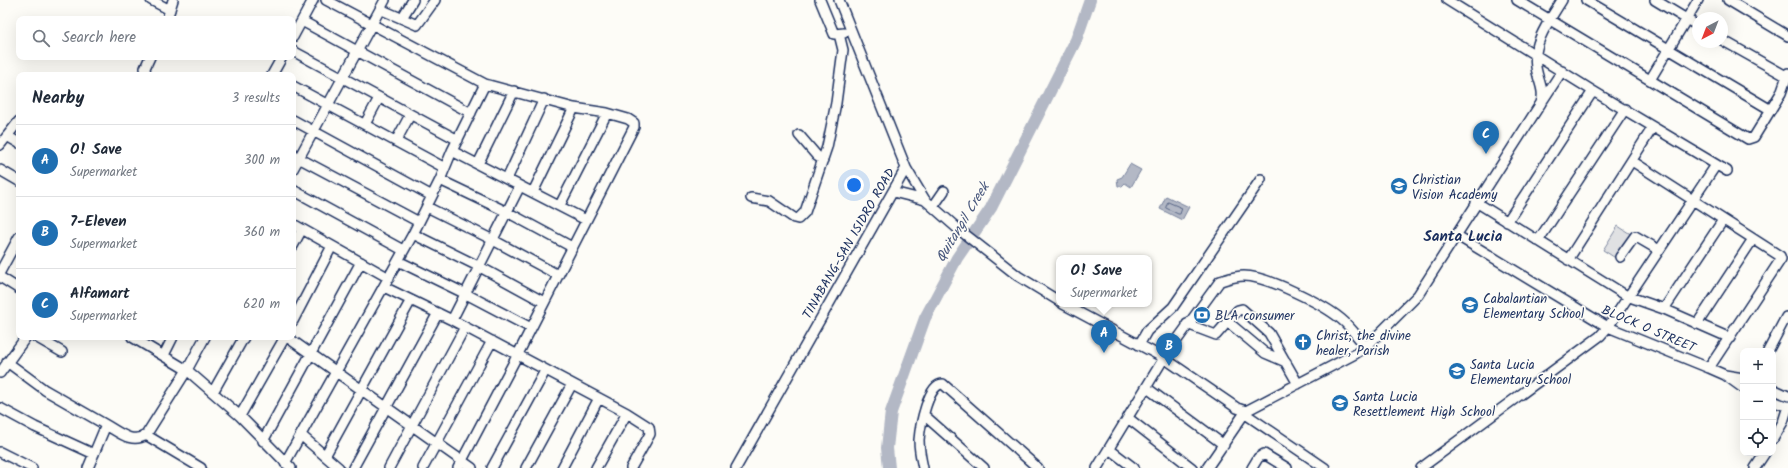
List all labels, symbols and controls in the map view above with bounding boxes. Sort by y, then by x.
north arrow [1692,12,1728,48]
search box [16,16,296,60]
text: Search here [62,26,136,50]
icon: search [30,27,52,49]
text: Nearby [32,85,84,112]
text: 3 results [232,88,280,109]
pin: C [1473,121,1499,154]
text: O! Save [70,138,122,162]
text: A [41,150,49,171]
text: 300 m [244,150,280,171]
text: Supermarket [70,162,137,183]
street label: TINABANG-SAN ISIDRO ROAD [797,164,901,323]
place label: Christian Vision Academy [1412,170,1498,206]
your location [844,175,864,195]
water label: Quitangil Creek [930,176,997,267]
school or university icon: Christian Vision Academy [1389,176,1409,196]
text: 7-Eleven [70,210,127,234]
text: B [41,222,49,243]
text: 360 m [243,222,280,243]
district label: Santa Lucia [1424,225,1503,249]
text: Supermarket [70,234,137,255]
popup [1056,255,1152,307]
text: O! Save [1070,259,1122,283]
text: Alfamart [70,282,130,306]
text: Supermarket [1070,283,1138,304]
place label: Cabalantian Elementary School [1483,289,1584,325]
text: C [41,294,49,315]
text: 620 m [243,294,280,315]
school or university icon: Cabalantian Elementary School [1460,295,1480,315]
street label: BLOCK O STREET [1598,300,1700,359]
bank icon: BLA consumer [1192,305,1212,325]
text: Supermarket [70,306,137,327]
place label: BLA consumer [1215,306,1295,327]
pin: A [1091,320,1117,353]
place label: Christ, the divine healer, Parish [1316,326,1411,362]
church icon: Christ, the divine healer, Parish [1293,332,1313,352]
pin: B [1156,333,1182,366]
map controls [1740,348,1776,456]
button: + [1740,348,1776,384]
place label: Santa Lucia Elementary School [1470,355,1571,391]
school or university icon: Santa Lucia Elementary School [1447,361,1467,381]
button: − [1740,384,1776,420]
place label: Santa Lucia Resettlement High School [1353,387,1495,423]
school or university icon: Santa Lucia Resettlement High School [1330,393,1350,413]
button: locate [1740,420,1776,456]

